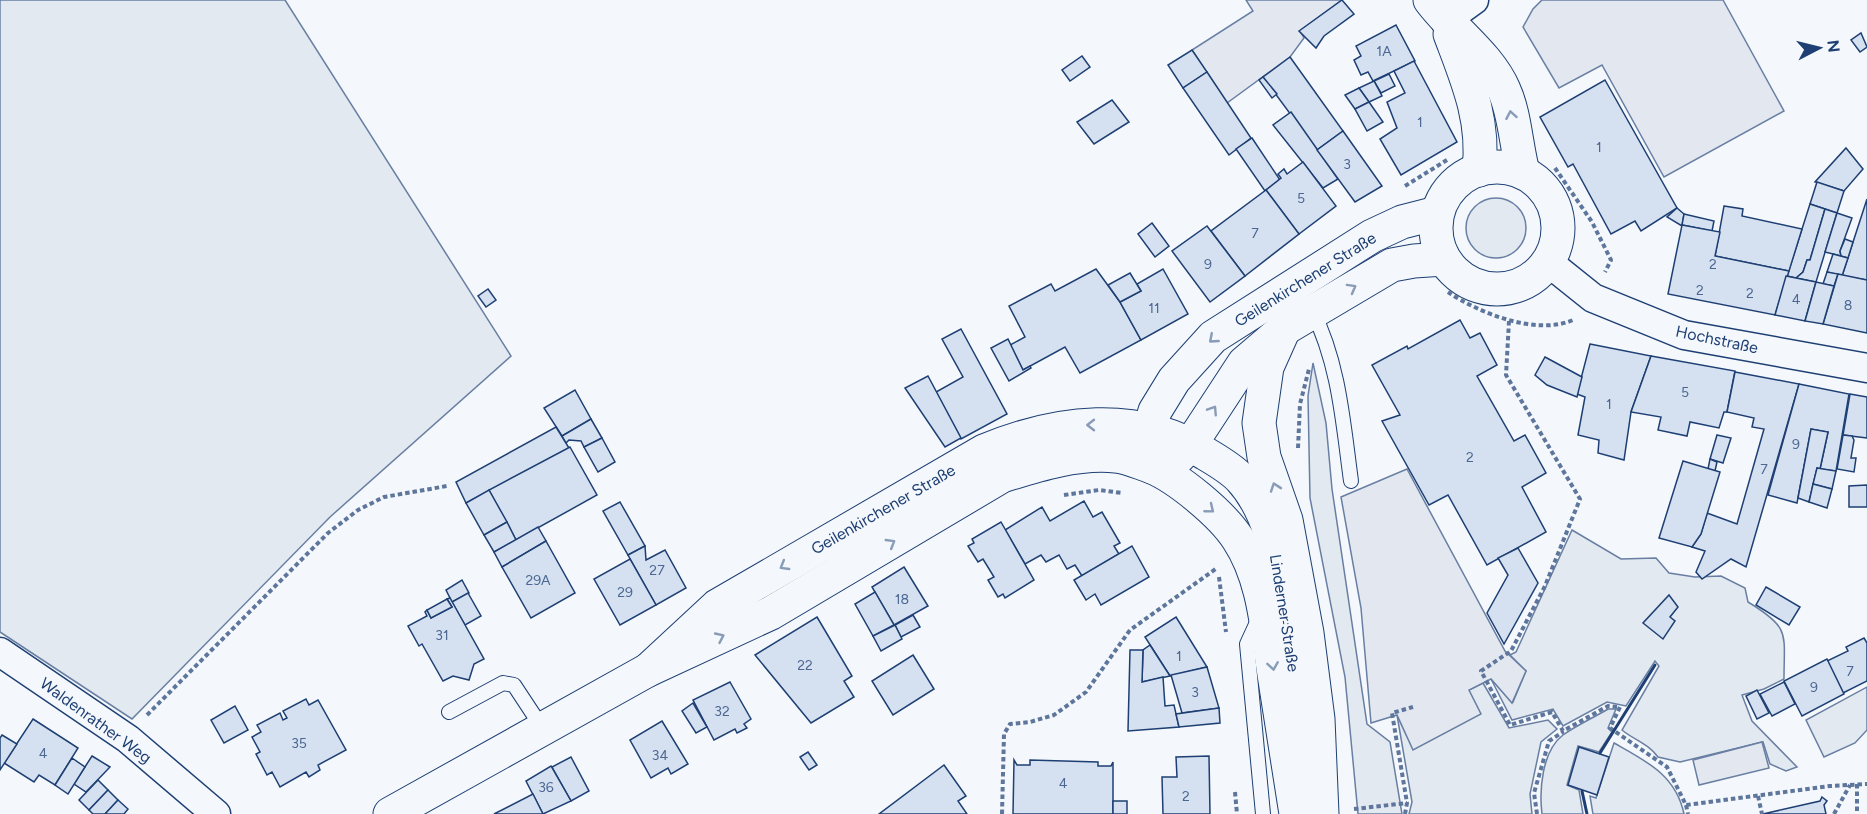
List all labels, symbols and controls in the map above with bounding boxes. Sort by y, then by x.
north arrow [1789,18,1849,78]
text: N [1823,39,1844,54]
house number: 1A [1376,43,1392,60]
one-way arrow [1505,110,1518,120]
house number: 1 [1417,114,1423,131]
house number: 1 [1596,139,1602,156]
house number: 3 [1343,156,1351,173]
house number: 5 [1297,190,1305,207]
house number: 7 [1251,225,1259,242]
street label: Geilenkirchener Straße [1231,228,1380,331]
house number: 9 [1204,256,1212,273]
house number: 2 [1709,256,1717,273]
house number: 2 [1696,282,1704,299]
one-way arrow [1346,284,1356,295]
house number: 2 [1746,285,1754,302]
house number: 4 [1792,291,1801,308]
house number: 8 [1844,297,1852,314]
house number: 11 [1148,300,1160,317]
street label: Hochstraße [1674,321,1760,358]
one-way arrow [1209,331,1220,342]
house number: 5 [1681,384,1689,401]
house number: 1 [1606,396,1612,413]
one-way arrow [1206,406,1218,416]
one-way arrow [1087,419,1096,431]
house number: 9 [1792,436,1800,453]
house number: 2 [1466,449,1474,466]
street label: Geilenkirchener Straße [808,460,959,558]
house number: 7 [1760,461,1768,478]
one-way arrow [1270,482,1283,493]
one-way arrow [1203,502,1214,513]
one-way arrow [885,539,895,551]
street label: Linderner Straße [1266,553,1303,673]
one-way arrow [780,559,790,571]
house number: 27 [649,562,665,579]
house number: 29A [525,572,551,589]
house number: 29 [617,584,633,601]
house number: 18 [895,591,909,608]
house number: 31 [435,627,449,644]
one-way arrow [714,632,725,644]
house number: 1 [1176,648,1182,665]
house number: 22 [797,657,813,674]
one-way arrow [1266,661,1279,671]
house number: 7 [1846,663,1854,680]
street label: Waldenrather Weg [36,674,155,767]
house number: 9 [1810,679,1818,696]
house number: 3 [1191,684,1199,701]
house number: 32 [714,703,730,720]
house number: 35 [291,735,307,752]
house number: 4 [39,745,48,762]
house number: 34 [652,747,668,764]
house number: 4 [1059,775,1068,792]
house number: 36 [538,779,554,796]
house number: 2 [1182,788,1190,805]

